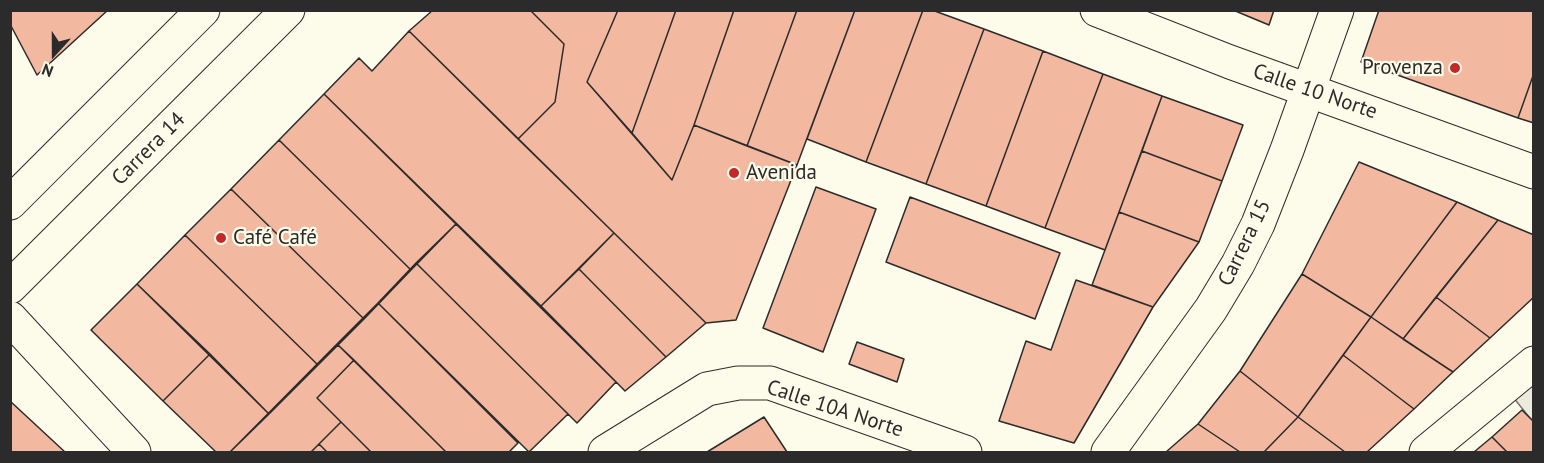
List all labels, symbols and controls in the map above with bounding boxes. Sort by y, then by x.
north arrow [24,24,84,84]
place label: Provenza [1362,55,1443,81]
street label: Calle 10 Norte [1250,59,1380,125]
text: N [39,60,56,82]
marker: Provenza [1448,61,1462,75]
street label: Carrera 14 [107,107,191,191]
place label: Avenida [746,160,817,186]
marker: Avenida [727,166,741,180]
street label: Carrera 15 [1213,196,1277,290]
place label: Café Café [233,225,317,251]
marker: Café Café [214,231,228,245]
street label: Calle 10A Norte [764,375,906,443]

